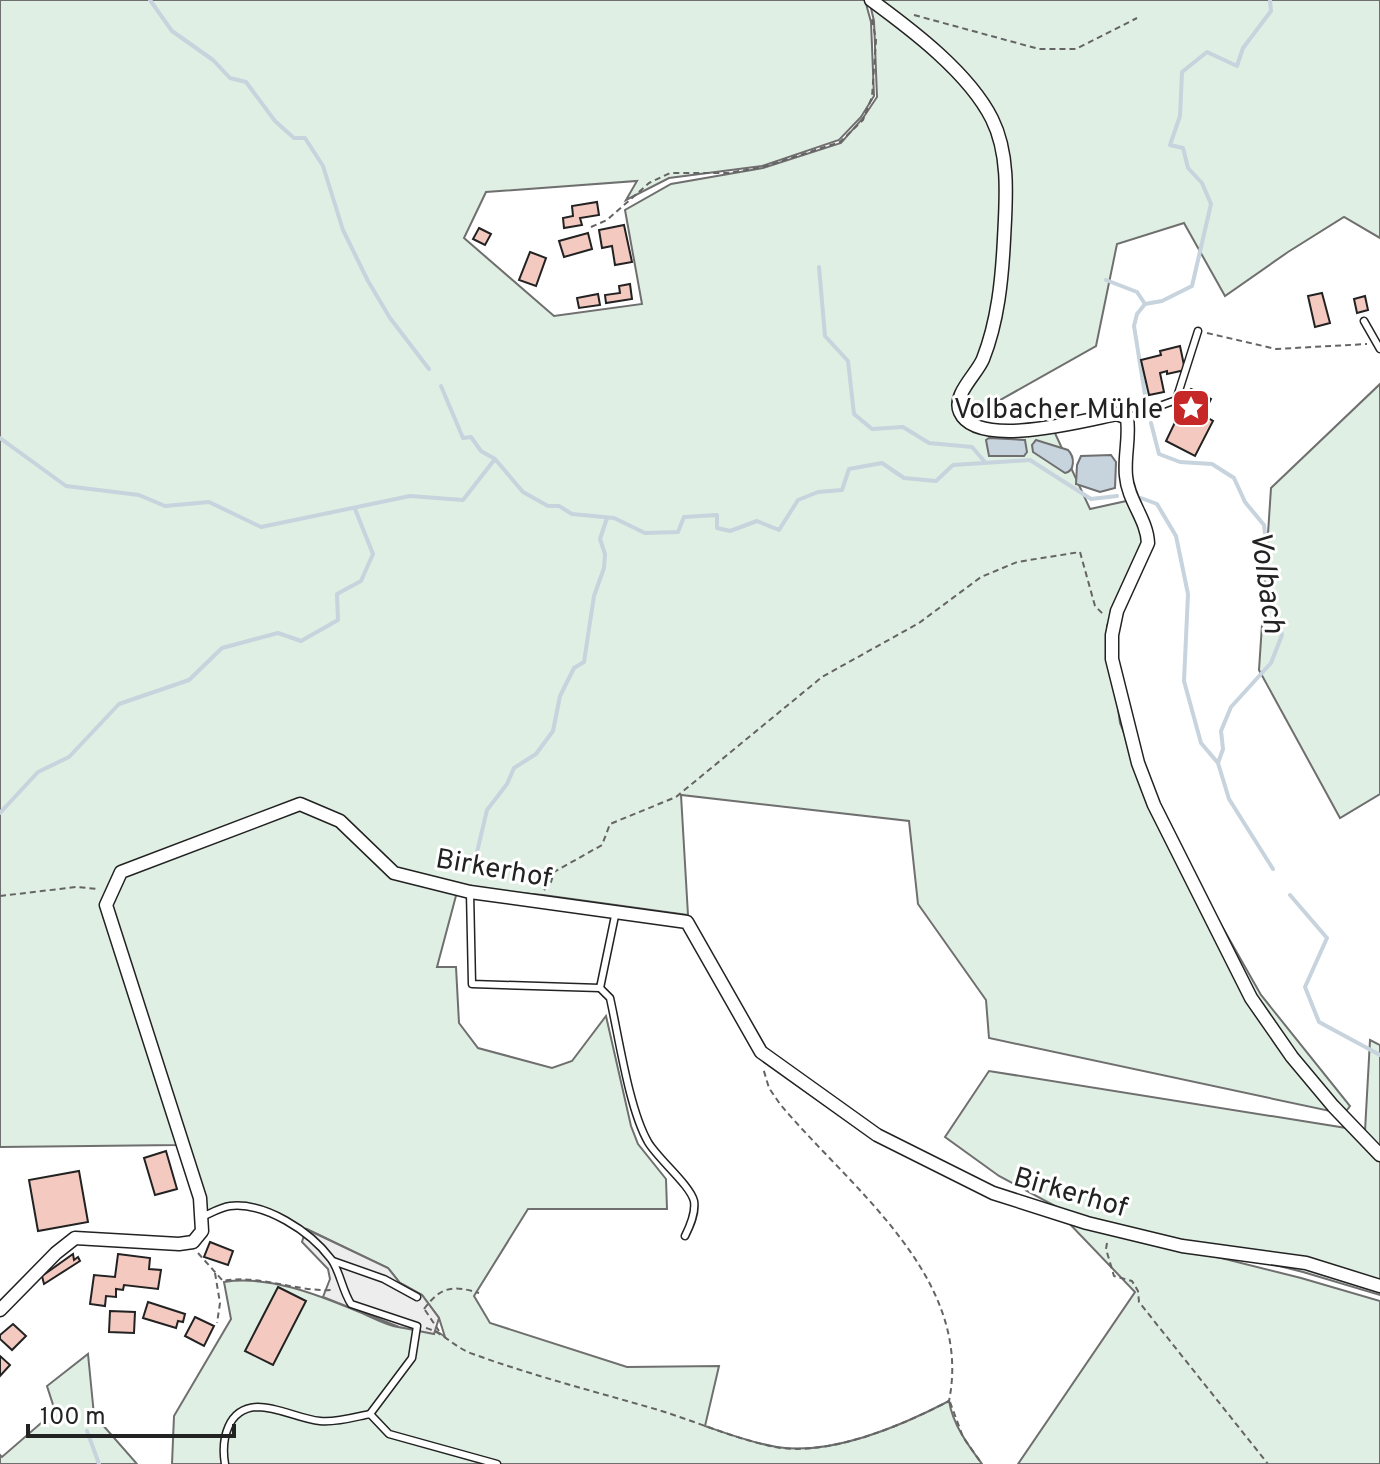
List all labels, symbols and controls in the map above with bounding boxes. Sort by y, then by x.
place icon: Volbacher Mühle [1170,387,1212,429]
place label: Volbacher Mühle [954,393,1163,429]
water label: Volbach [1240,529,1291,636]
street label: Birkerhof [433,842,554,898]
street label: Birkerhof [1009,1160,1131,1227]
scale bar [28,1388,234,1438]
text: 100 m [40,1403,106,1433]

